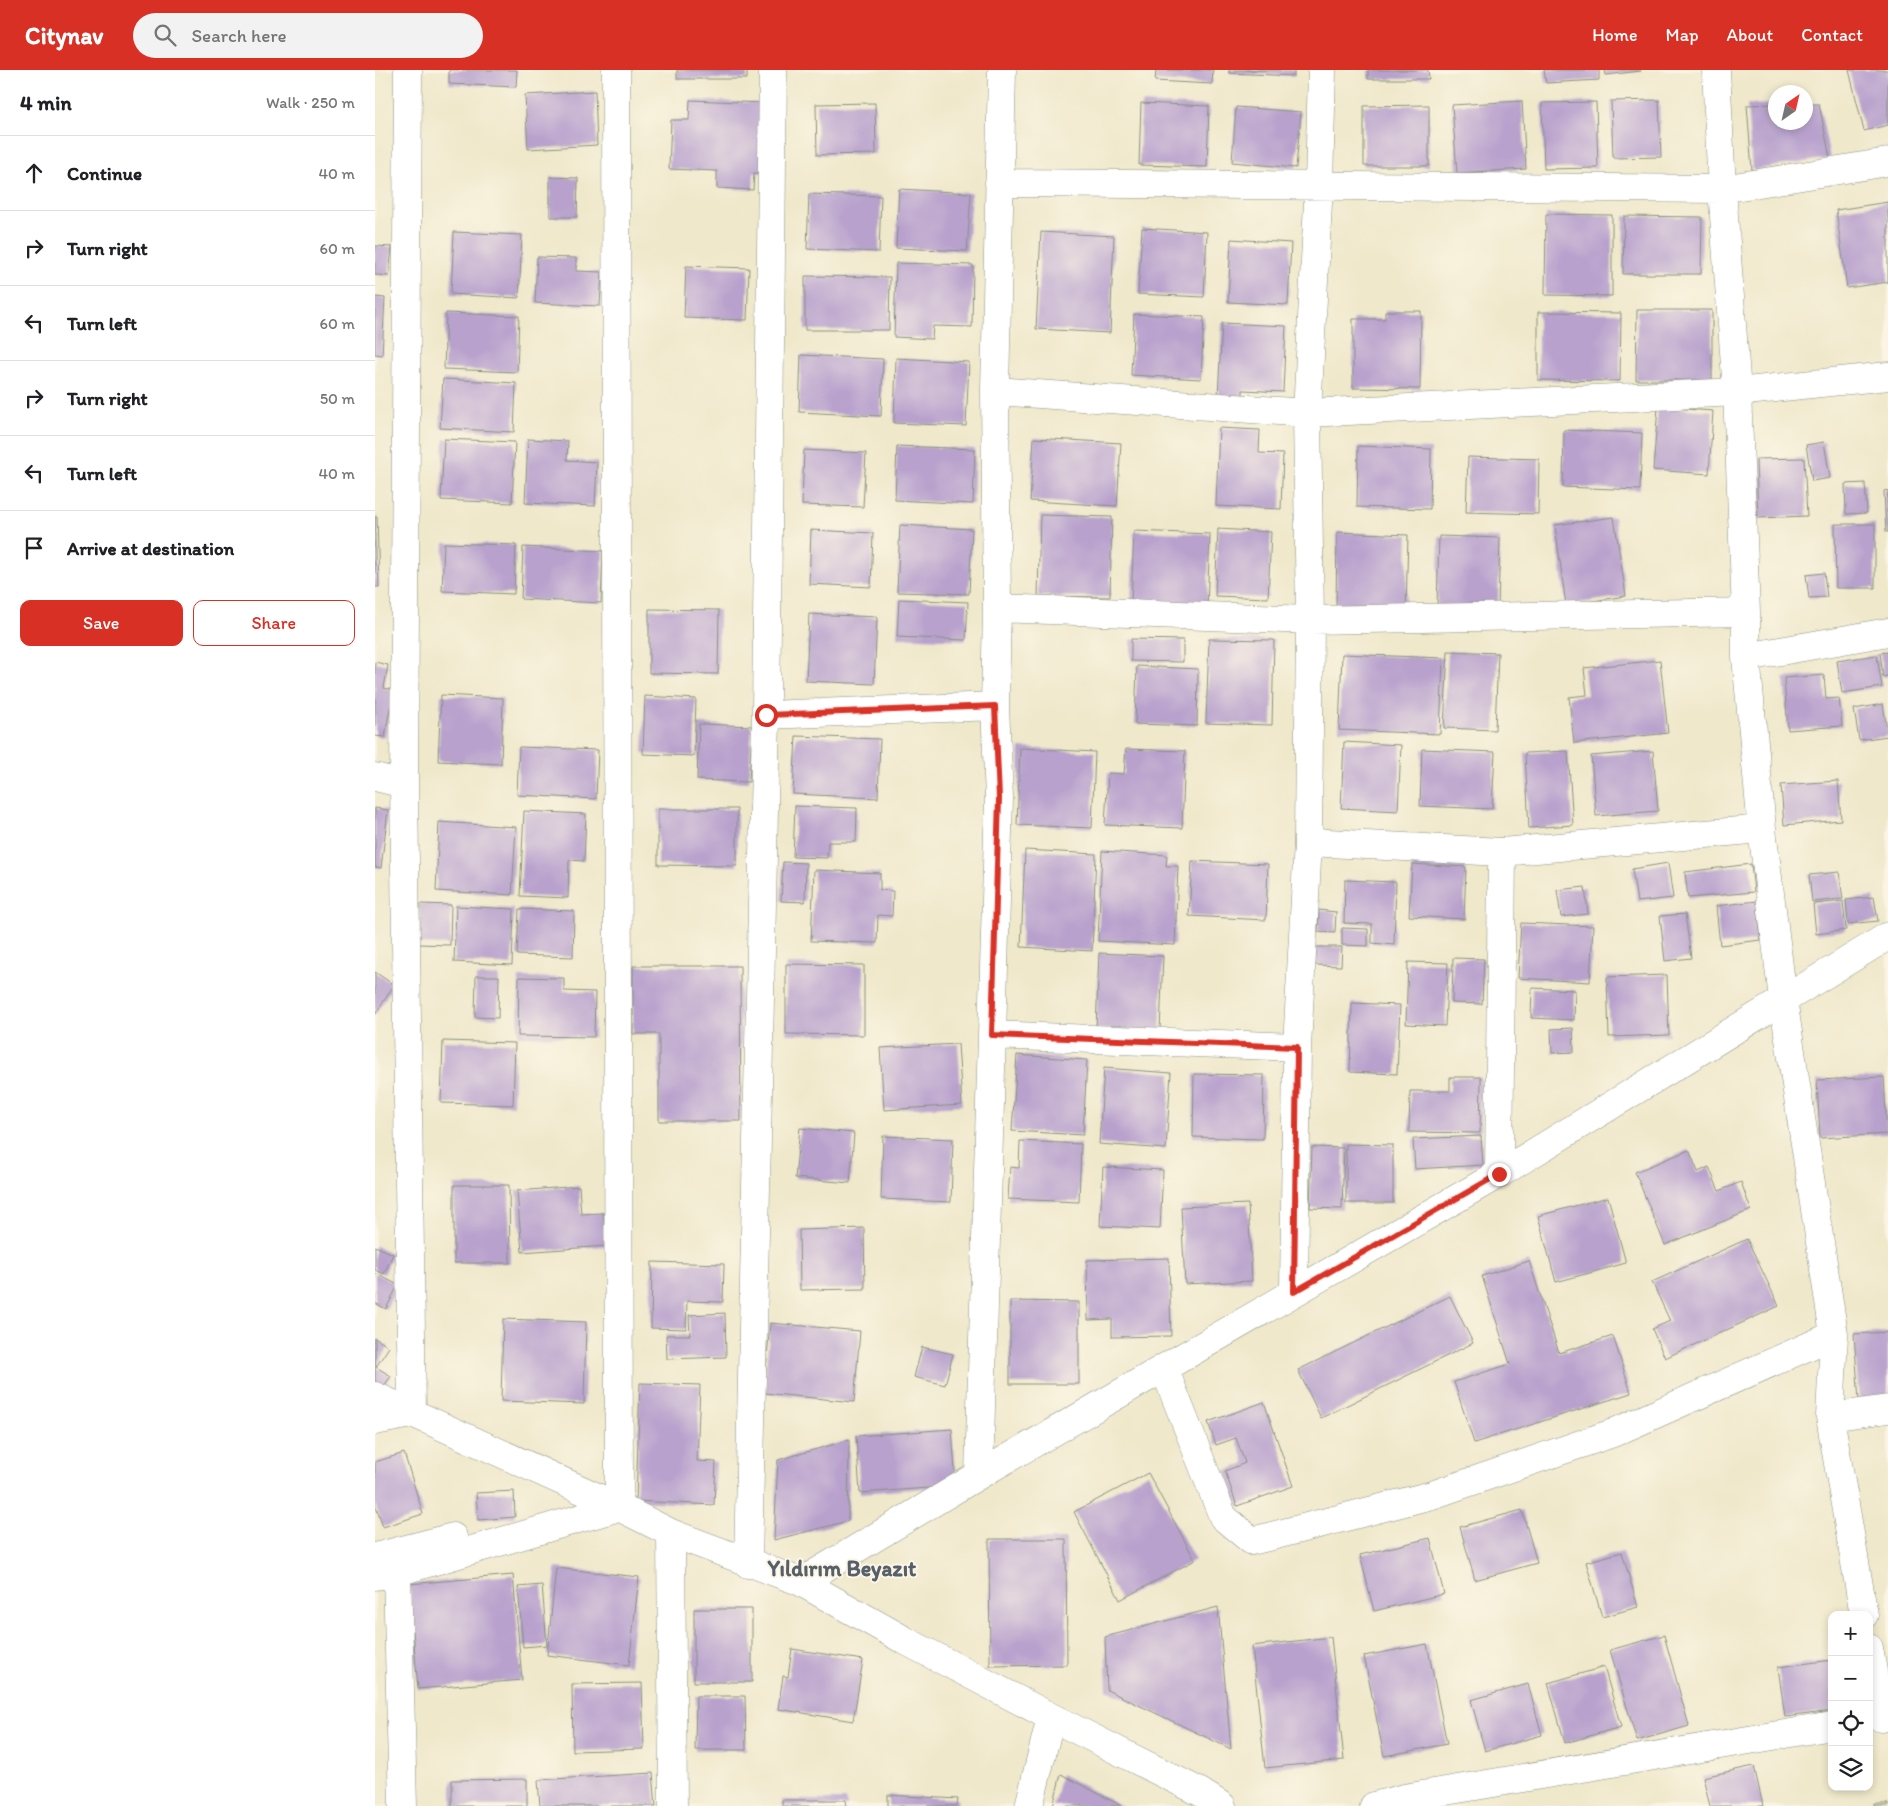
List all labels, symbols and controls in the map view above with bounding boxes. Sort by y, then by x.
search box [133,13,483,58]
text: Citynav [25,21,103,50]
icon: search [151,21,179,49]
text: Search here [191,24,287,47]
text: Home [1592,24,1638,46]
text: Map [1666,24,1699,46]
text: About [1727,24,1773,46]
text: Contact [1801,24,1863,46]
north arrow [1768,85,1813,130]
text: 4 min [20,90,72,115]
text: Walk · 250 m [266,93,355,112]
icon: ahead [20,159,48,187]
text: Continue [67,162,142,185]
text: 40 m [318,164,355,183]
icon: right [20,234,48,262]
text: Turn right [67,237,148,260]
text: 60 m [320,239,355,258]
icon: left [20,309,48,337]
text: Turn left [67,312,137,335]
text: 60 m [320,314,355,333]
icon: right [20,384,48,412]
text: Turn right [67,387,148,410]
text: 50 m [320,389,355,408]
icon: left [20,459,48,487]
text: Turn left [67,462,137,485]
text: 40 m [318,464,355,483]
icon: arrive [20,534,48,562]
text: Arrive at destination [67,537,234,560]
button: Save [20,600,183,646]
button: Share [193,600,355,646]
route start [755,704,778,727]
route end [1488,1163,1511,1186]
district label: Yıldırım Beyazıt [767,1555,917,1582]
map controls [1828,1611,1873,1791]
button: + [1828,1611,1873,1656]
button: − [1828,1656,1873,1701]
button: locate [1828,1701,1873,1746]
button: layers [1828,1746,1873,1791]

